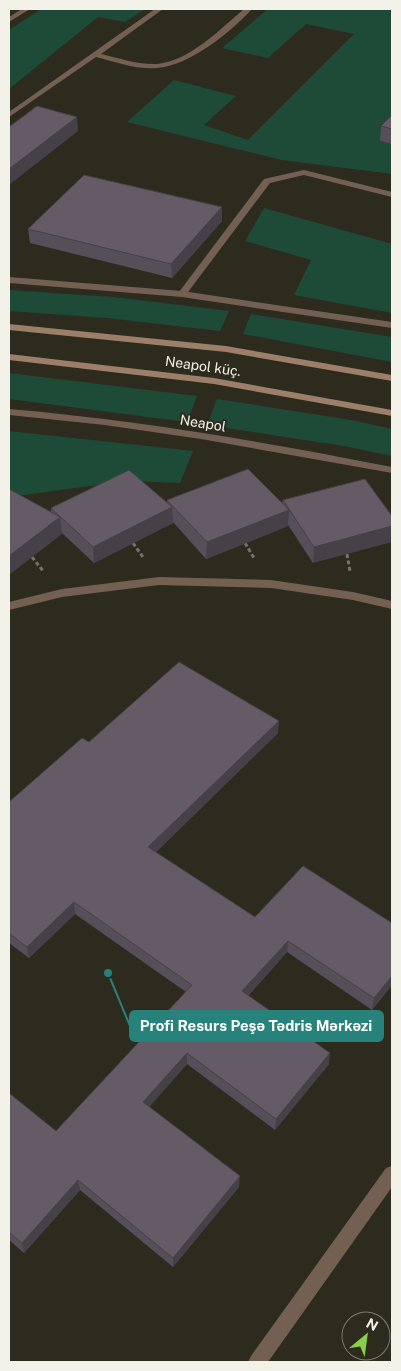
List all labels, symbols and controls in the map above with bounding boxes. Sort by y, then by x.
street label: Neapol küç. [164,353,242,379]
street label: Neapol [179,411,227,435]
callout: Profi Resurs Peşə Tədris Mərkəzi [130,1011,383,1041]
text: Profi Resurs Peşə Tədris Mərkəzi [140,1017,372,1034]
north arrow [341,1311,391,1361]
text: N [364,1315,381,1334]

